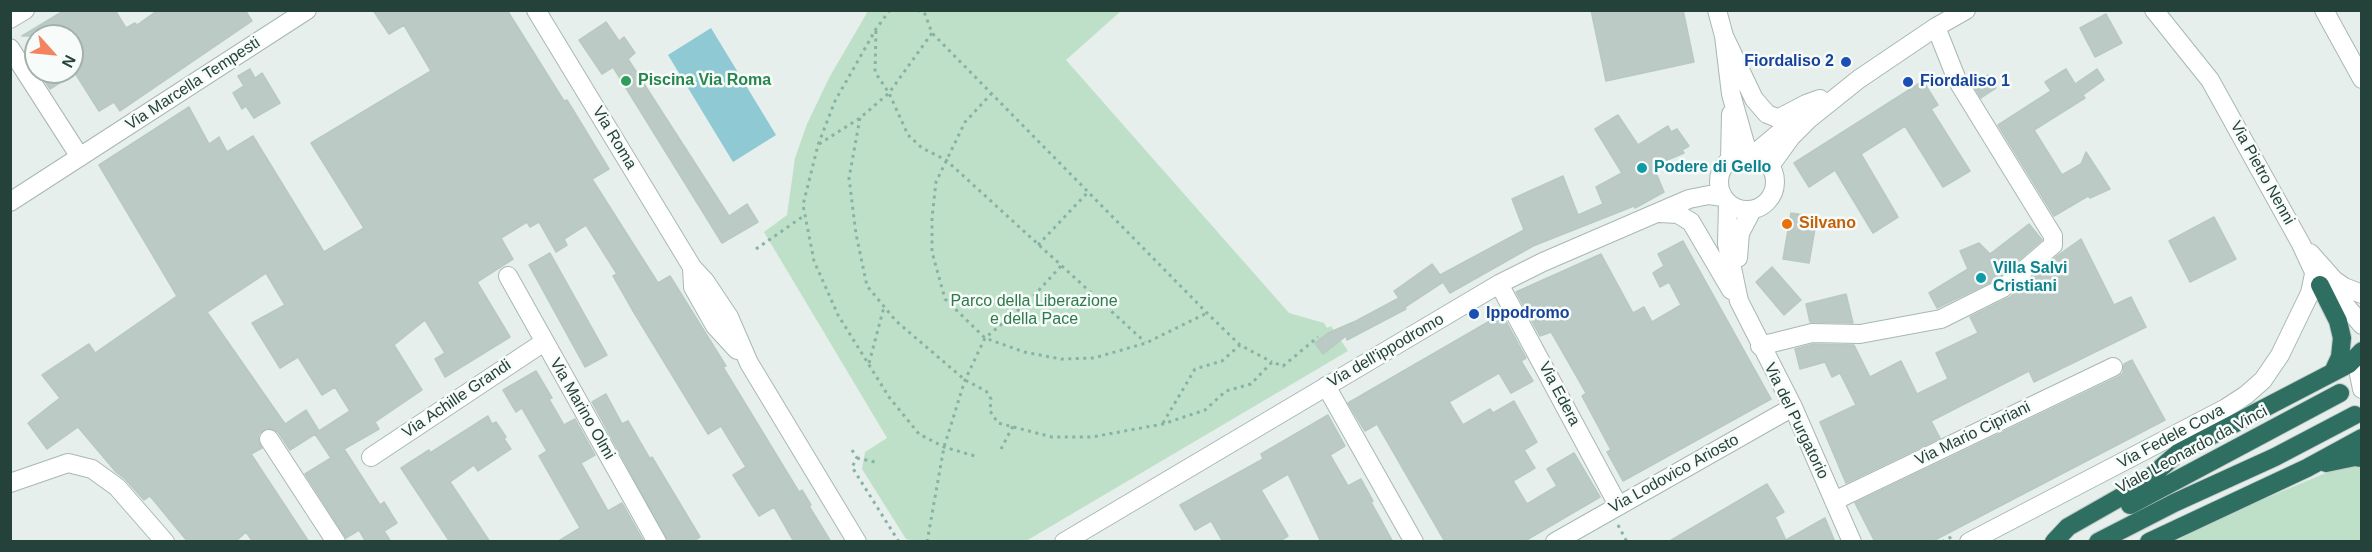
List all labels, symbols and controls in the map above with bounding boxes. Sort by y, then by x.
north arrow [24,24,84,84]
street label: Via Marcella Tempesti [122,33,264,135]
text: N [59,52,79,71]
place label: Fiordaliso 2 [1744,52,1834,72]
marker: Fiordaliso 2 [1839,55,1853,69]
place label: Piscina Via Roma [638,71,771,91]
place label: Fiordaliso 1 [1920,72,2010,92]
marker: Piscina Via Roma [619,74,633,88]
marker: Fiordaliso 1 [1901,75,1915,89]
street label: Via Roma [588,103,640,173]
street label: Via Pietro Nenni [2226,118,2298,228]
place label: Podere di Gello [1654,158,1771,178]
marker: Podere di Gello [1635,161,1649,175]
place label: Silvano [1799,214,1856,234]
marker: Silvano [1780,217,1794,231]
place label: Villa Salvi Cristiani [1993,259,2067,297]
marker: Villa Salvi Cristiani [1974,271,1988,285]
park label: Parco della Liberazione e della Pace [950,292,1118,330]
place label: Ippodromo [1486,304,1570,324]
marker: Ippodromo [1467,307,1481,321]
street label: Via dell'ippodromo [1325,310,1447,392]
street label: Via Marino Olmi [545,355,619,463]
street label: Via Achille Grandi [399,356,515,442]
street label: Via Edera [1534,359,1584,429]
street label: Via del Purgatorio [1760,360,1832,482]
street label: Via Mario Cipriani [1912,398,2034,470]
street label: Via Fedele Cova [2114,401,2228,473]
street label: Viale Leonardo da Vinci [2113,402,2271,498]
street label: Via Lodovico Ariosto [1606,430,1742,518]

